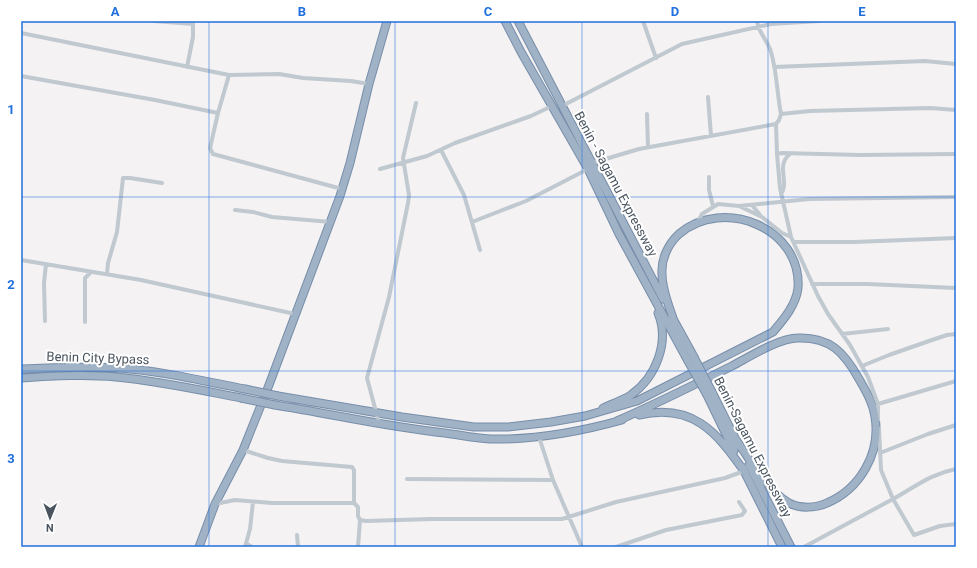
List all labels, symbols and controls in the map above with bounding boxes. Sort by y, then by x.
text: A [111,4,120,19]
text: B [298,4,306,19]
text: C [484,4,493,19]
text: D [671,4,679,19]
text: E [858,4,866,19]
text: 1 [7,102,15,117]
street label: Benin - Sagamu Expressway [571,109,661,259]
text: 2 [7,277,15,292]
street label: Benin City Bypass [46,349,150,367]
street label: Benin-Sagamu Expressway [711,374,795,520]
text: 3 [7,451,15,466]
north arrow [30,498,70,538]
text: N [46,521,54,534]

